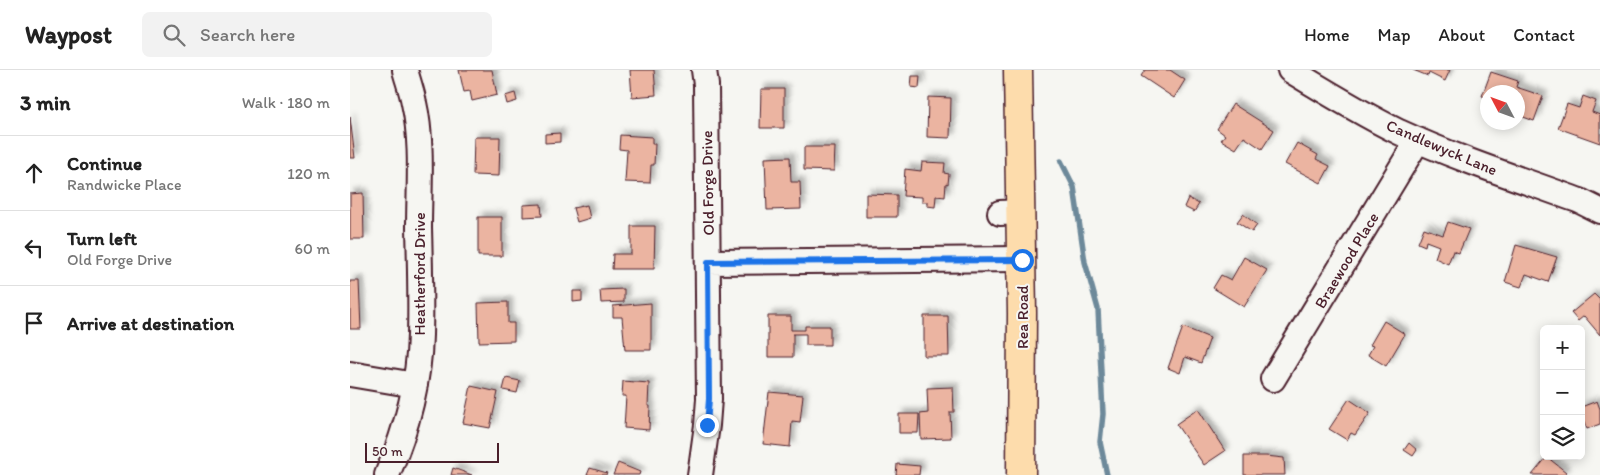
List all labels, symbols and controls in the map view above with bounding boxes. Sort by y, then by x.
search box [142,12,492,57]
text: Waypost [25,20,112,49]
icon: search [160,21,188,49]
text: Search here [200,23,295,46]
text: Home [1304,24,1350,46]
text: Map [1378,24,1411,46]
text: About [1439,24,1485,46]
text: Contact [1513,24,1575,46]
north arrow [1480,85,1525,130]
text: 3 min [20,90,70,115]
text: Walk · 180 m [242,93,330,112]
street label: Candlewyck Lane [1383,116,1500,179]
street label: Old Forge Drive [697,130,718,236]
text: Continue [67,152,142,175]
icon: ahead [20,159,48,187]
text: 120 m [287,164,330,183]
text: Randwicke Place [67,175,182,194]
street label: Braewood Place [1310,209,1383,312]
street label: Heatherford Drive [410,212,429,336]
text: Turn left [67,227,137,250]
icon: left [20,234,48,262]
text: 60 m [295,239,330,258]
route start [1011,249,1034,272]
text: Old Forge Drive [67,250,172,269]
street label: Rea Road [1013,285,1032,349]
icon: arrive [20,309,48,337]
text: Arrive at destination [67,312,234,335]
map controls [1540,325,1585,460]
button: + [1540,325,1585,370]
button: − [1540,370,1585,415]
route end [696,414,719,437]
button: layers [1540,415,1585,460]
scale bar [365,440,499,463]
text: 50 m [372,443,403,460]

